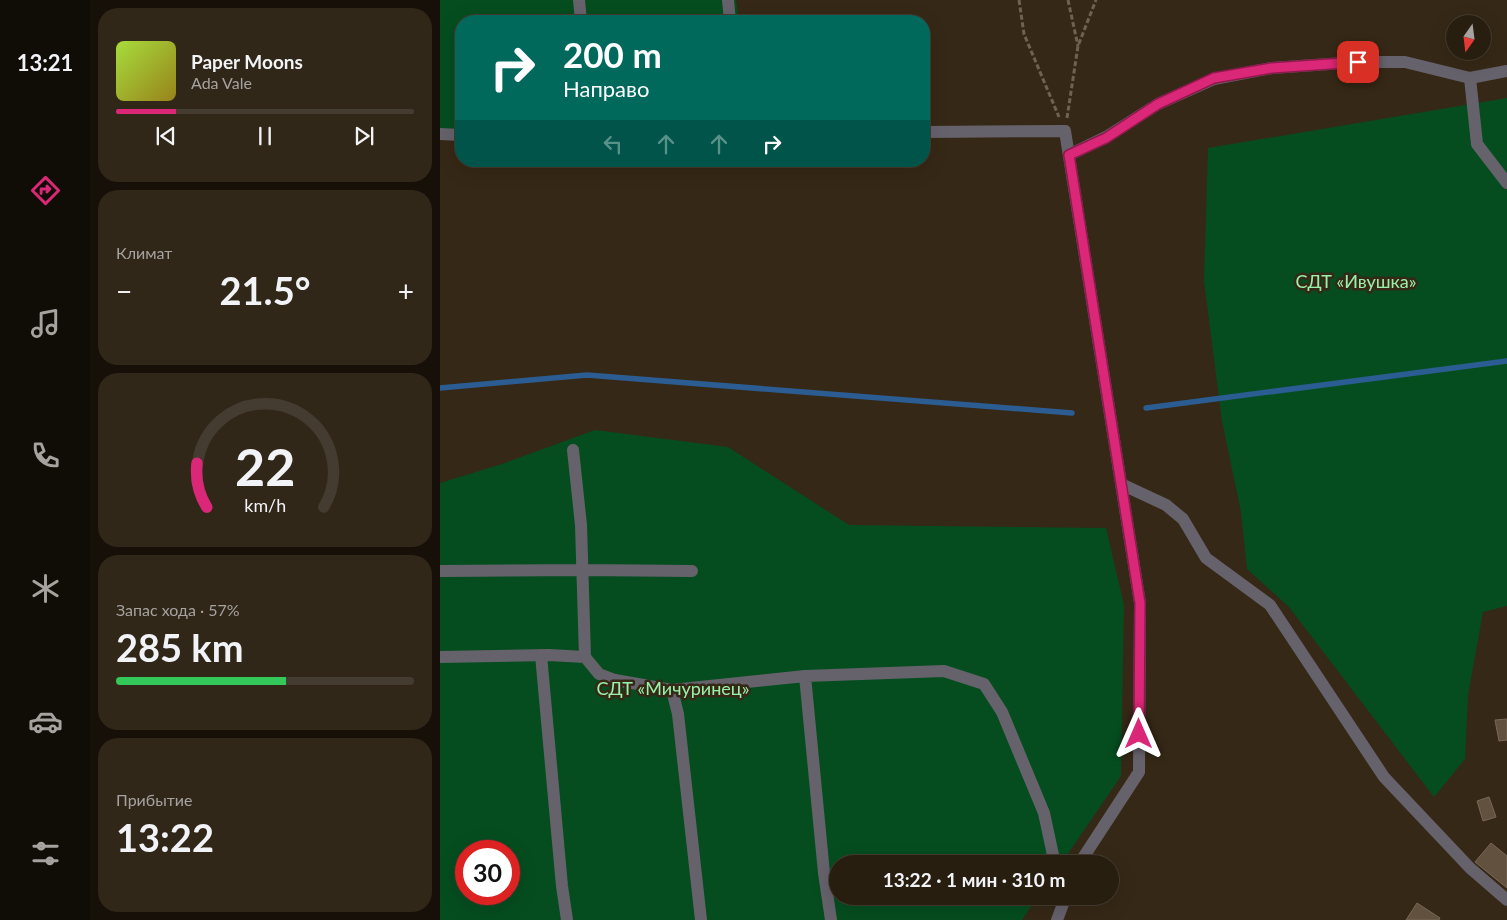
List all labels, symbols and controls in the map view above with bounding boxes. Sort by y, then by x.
north arrow [1446,15,1491,60]
map controls [1446,15,1491,60]
text: 200 m [563,33,662,75]
icon: right [480,35,545,100]
pin [1337,41,1379,83]
icon: arrive [1344,48,1372,76]
text: 13:21 [17,49,73,76]
text: Paper Moons [191,50,303,73]
text: Ada Vale [191,73,252,92]
text: Направо [563,75,649,102]
icon: previous [152,122,180,150]
icon: pause [251,122,279,150]
icon: next [350,122,378,150]
icon: left [599,130,627,158]
icon: ahead [652,130,680,158]
icon: ahead [705,130,733,158]
icon: right [758,130,786,158]
icon: directions [28,173,63,208]
text: Климат [116,243,172,262]
text: 21.5° [220,267,310,313]
park label: СДТ «Ивушка» [1295,270,1417,292]
text: − [116,274,132,308]
text: + [398,274,414,308]
icon: music [28,306,63,341]
text: 22 [235,435,295,497]
icon: phone [28,438,63,473]
text: km/h [244,494,286,516]
icon: climate [28,571,63,606]
text: Запас хода · 57% [116,600,240,619]
text: 285 km [116,624,244,670]
park label: СДТ «Мичуринец» [597,677,749,699]
icon: car [28,704,63,739]
position arrow [1112,707,1164,759]
text: Прибытие [116,790,192,809]
text: 13:22 [116,814,214,860]
icon: filters [28,836,63,871]
speed limit sign: 30 [455,840,520,905]
text: 13:22 · 1 мин · 310 m [883,868,1065,891]

